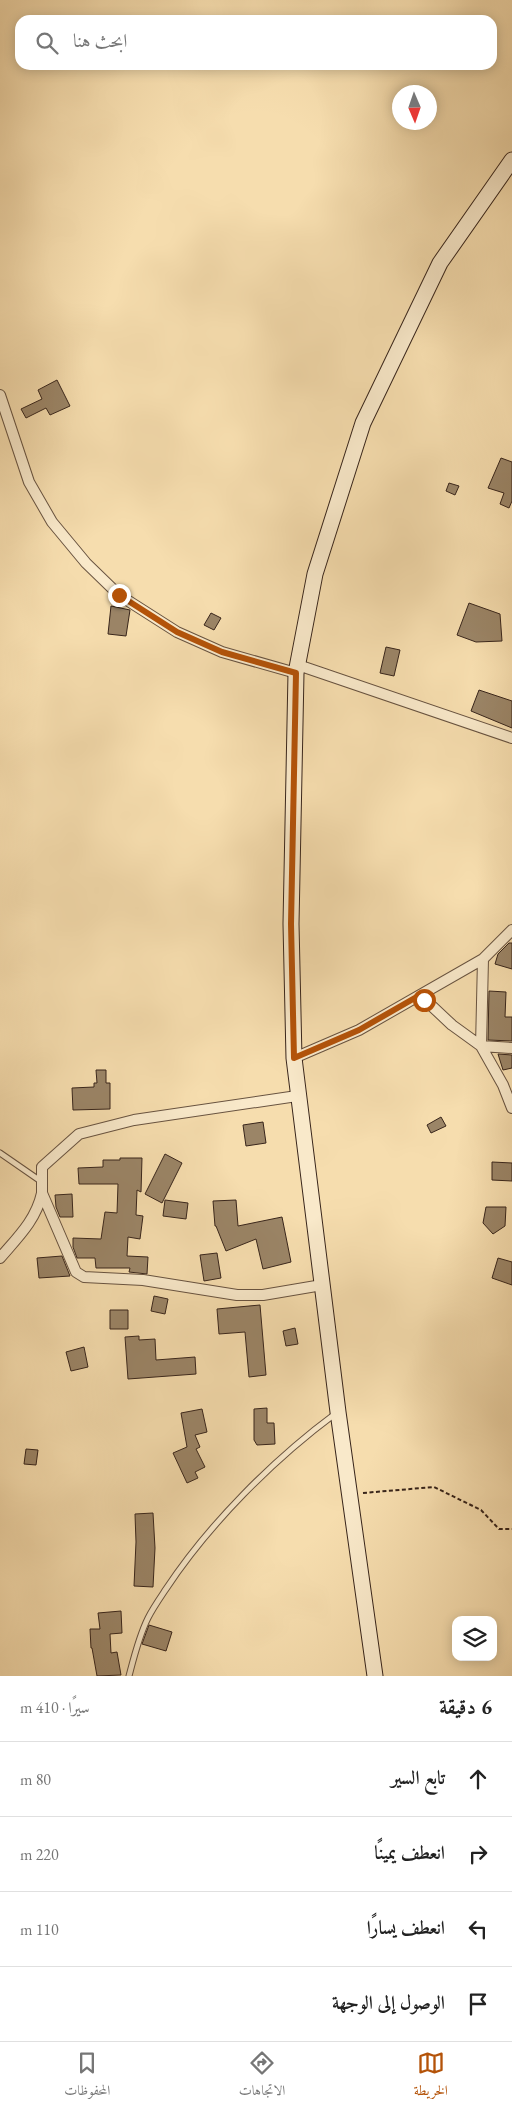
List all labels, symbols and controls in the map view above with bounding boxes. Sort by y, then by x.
search box [15,15,497,70]
text: ابحث هنا [73,28,127,53]
icon: search [33,29,61,57]
north arrow [392,85,437,130]
route end [108,584,131,607]
route start [413,989,436,1012]
map controls [452,1616,497,1661]
button: layers [452,1616,497,1661]
text: 6 دقيقة [439,1693,492,1720]
text: سيرًا · 410 m [20,1697,90,1718]
text: تابع السير [391,1765,445,1790]
icon: ahead [464,1765,492,1793]
text: 80 m [20,1769,51,1790]
text: انعطف يمينًا [374,1840,445,1865]
icon: right [464,1840,492,1868]
text: 220 m [20,1844,59,1865]
text: انعطف يسارًا [367,1915,445,1940]
icon: left [464,1915,492,1943]
text: 110 m [20,1919,59,1940]
text: الوصول إلى الوجهة [332,1990,445,2015]
icon: arrive [464,1990,492,2018]
tab: المحفوظات [64,2049,110,2104]
tab: الاتجاهات [239,2049,285,2104]
tab: الخريطة [414,2049,448,2104]

